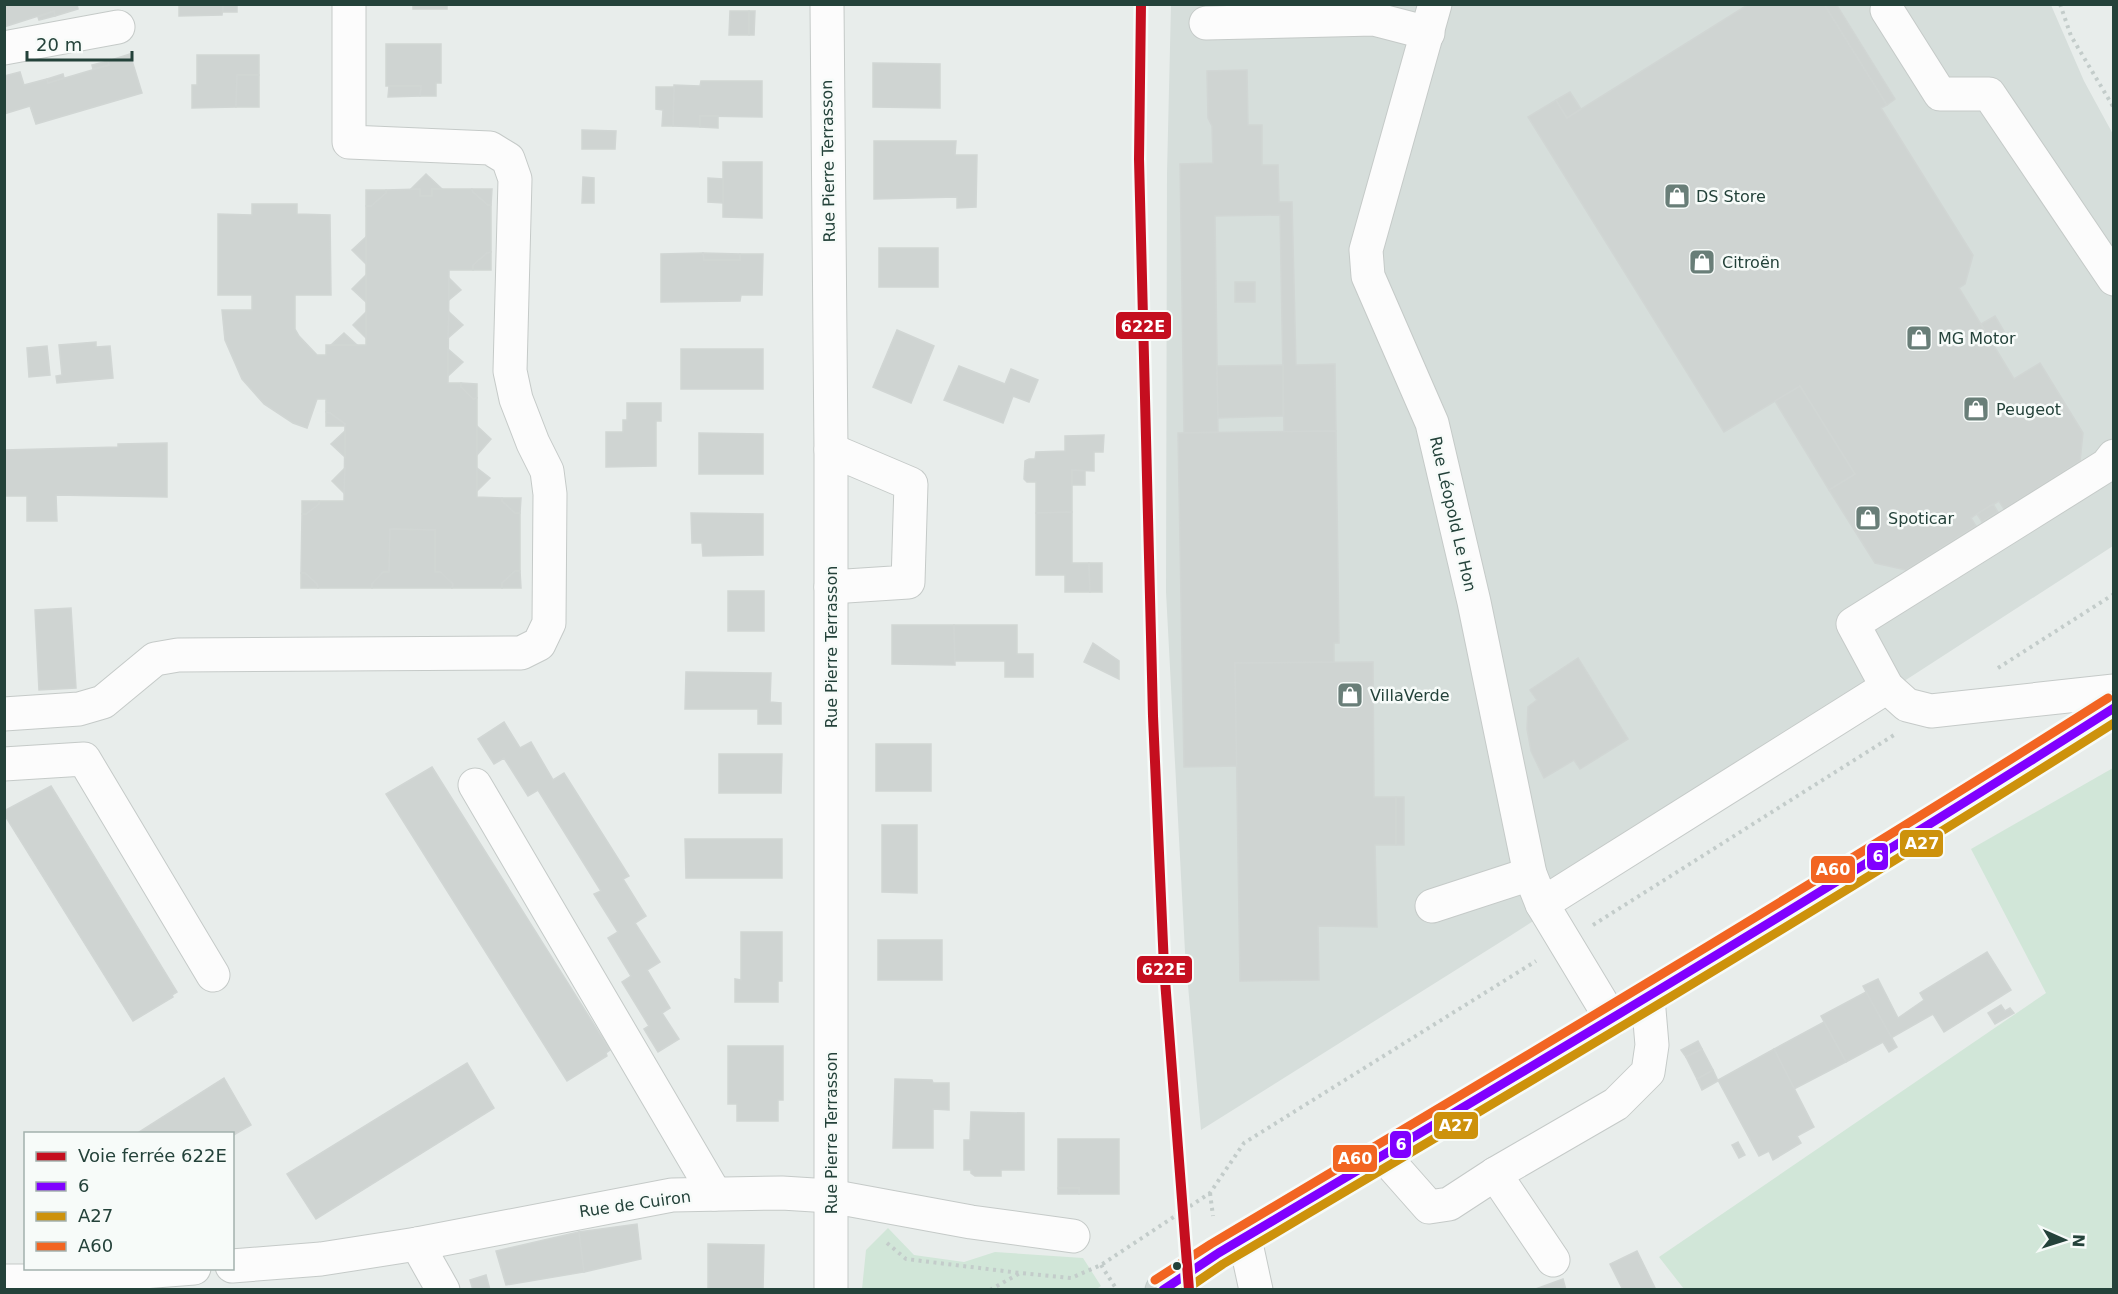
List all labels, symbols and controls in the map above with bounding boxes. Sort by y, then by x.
scale bar [27,24,132,62]
text: 20 m [36,34,82,55]
street label: Rue Pierre Terrasson [817,80,839,242]
shop icon: DS Store [1662,181,1692,211]
place label: DS Store [1696,187,1766,206]
shop icon: Citroën [1687,247,1717,277]
place label: Citroën [1722,253,1780,272]
line badge: 622E [1115,311,1172,340]
text: 622E [1121,317,1165,336]
shop icon: MG Motor [1904,323,1934,353]
place label: MG Motor [1938,329,2016,348]
shop icon: Peugeot [1961,394,1991,424]
place label: Peugeot [1996,400,2061,419]
street label: Rue Léopold Le Hon [1426,434,1480,594]
shop icon: Spoticar [1853,503,1883,533]
place label: Spoticar [1888,509,1954,528]
street label: Rue Pierre Terrasson [822,566,841,728]
shop icon: VillaVerde [1335,680,1365,710]
place label: VillaVerde [1370,686,1450,705]
line badge: A27 [1899,829,1944,858]
text: A27 [1905,834,1939,853]
line badge: 6 [1866,842,1889,871]
text: 6 [1872,847,1884,866]
line badge: A60 [1810,855,1856,884]
text: A60 [1816,860,1850,879]
line badge: 622E [1136,955,1193,984]
text: 622E [1142,960,1186,979]
street label: Rue Pierre Terrasson [822,1052,841,1214]
line badge: A27 [1433,1111,1479,1140]
text: A27 [1439,1116,1473,1135]
line badge: 6 [1389,1130,1412,1159]
legend [24,1132,234,1270]
text: 6 [1395,1135,1407,1154]
line badge: A60 [1332,1144,1378,1173]
text: Voie ferrée 622E [78,1145,227,1166]
text: A60 [1338,1149,1372,1168]
text: 6 [78,1175,89,1196]
street label: Rue de Cuiron [578,1187,692,1221]
text: A27 [78,1205,113,1226]
north arrow [2034,1210,2094,1270]
text: N [2069,1234,2088,1248]
text: A60 [78,1235,113,1256]
unlabelled marker [1171,1260,1183,1272]

